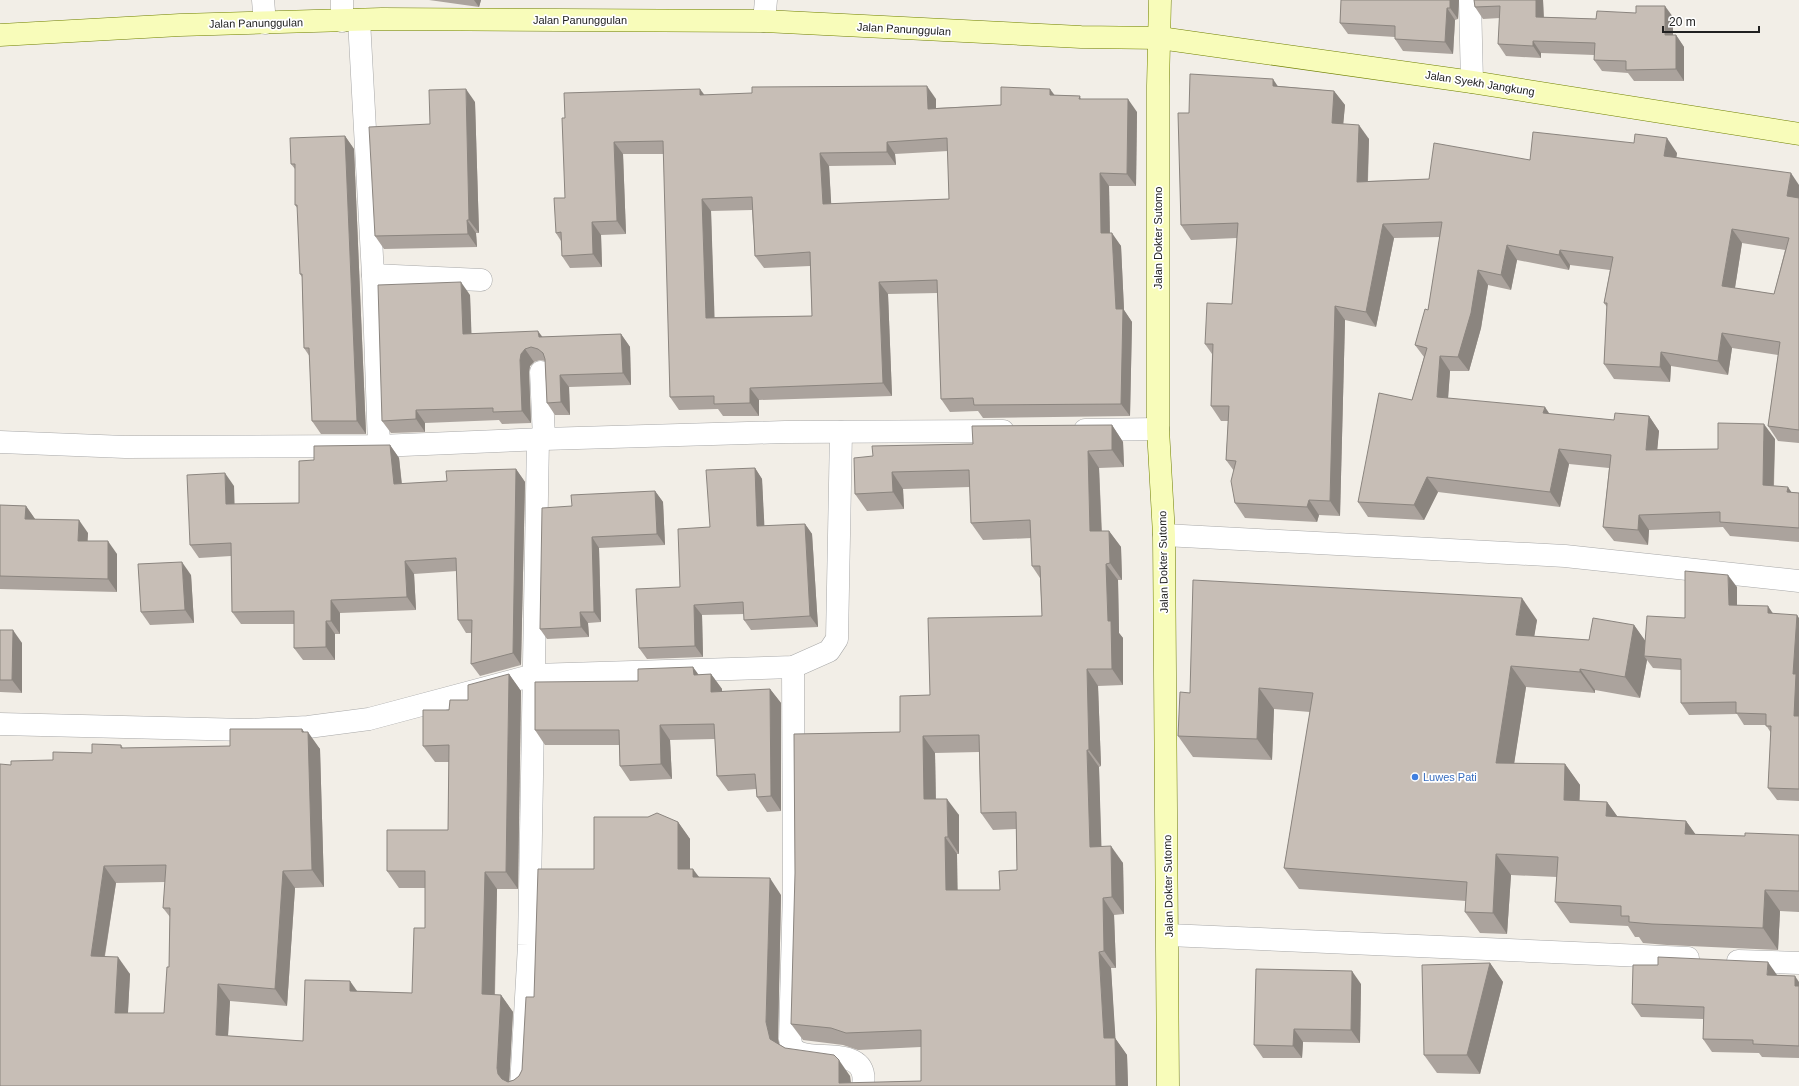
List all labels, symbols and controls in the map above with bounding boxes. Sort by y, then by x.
scale bar [1663,8,1759,34]
street label: Jalan Panunggulan [533,14,627,26]
text: 20 m [1669,15,1696,29]
street label: Jalan Panunggulan [209,16,303,30]
street label: Jalan Panunggulan [857,21,951,37]
street label: Jalan Syekh Jangkung [1424,68,1536,98]
street label: Jalan Dokter Sutomo [1152,187,1164,289]
street label: Jalan Dokter Sutomo [1156,511,1170,613]
place label: Luwes Pati [1423,771,1477,783]
marker: Luwes Pati [1410,772,1420,782]
street label: Jalan Dokter Sutomo [1161,835,1175,937]

